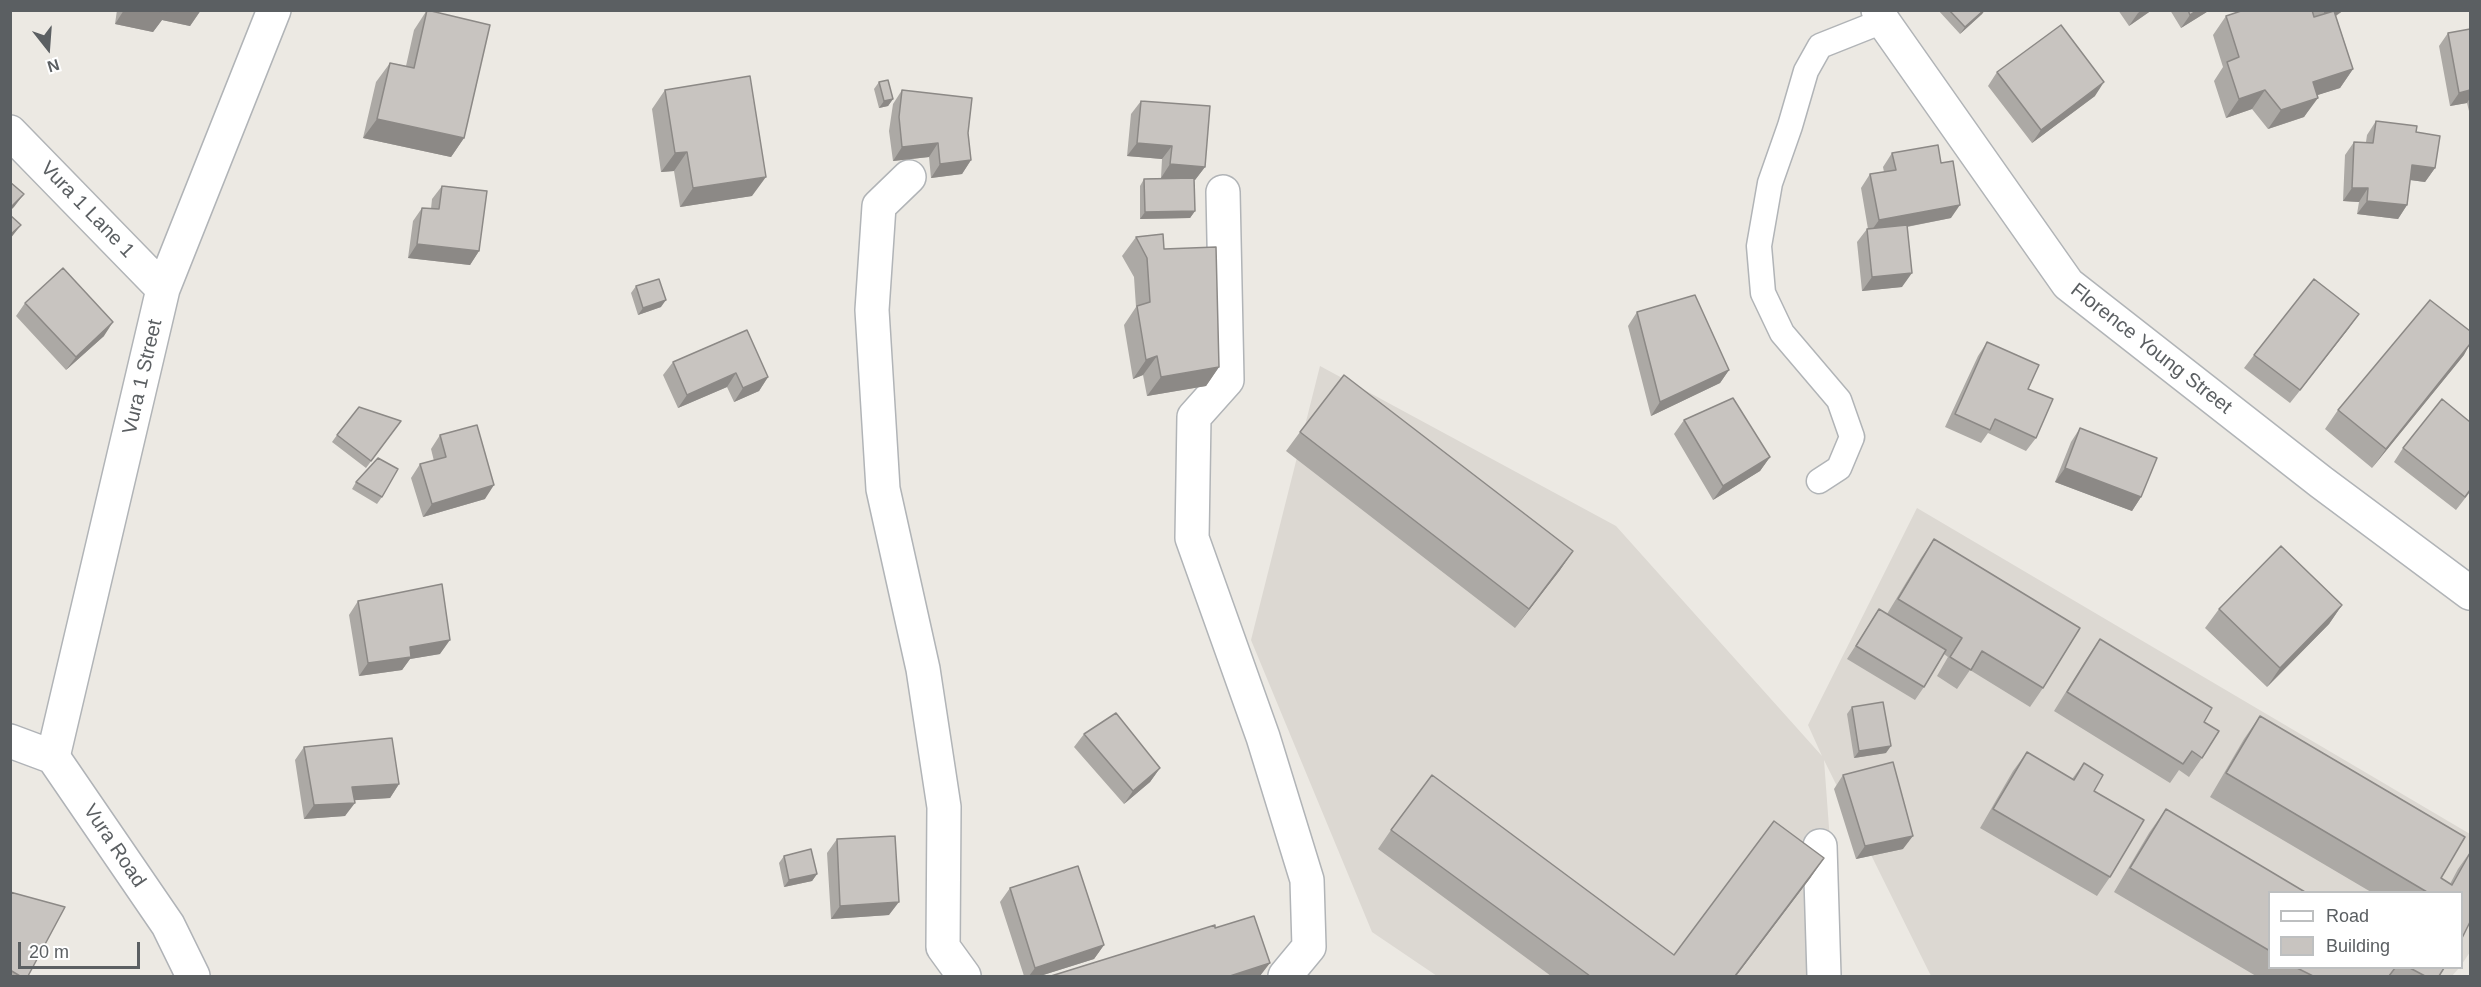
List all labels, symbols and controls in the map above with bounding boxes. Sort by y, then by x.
north arrow [18,18,78,78]
text: N [45,56,61,76]
street label: Vura 1 Lane 1 [35,157,139,263]
street label: Florence Young Street [2065,279,2237,419]
street label: Vura 1 Street [118,317,168,437]
street label: Vura Road [78,800,150,892]
legend [2268,891,2463,969]
text: Road [2326,906,2369,926]
scale bar [21,930,142,968]
text: Building [2326,936,2390,956]
text: 20 m [29,942,69,962]

